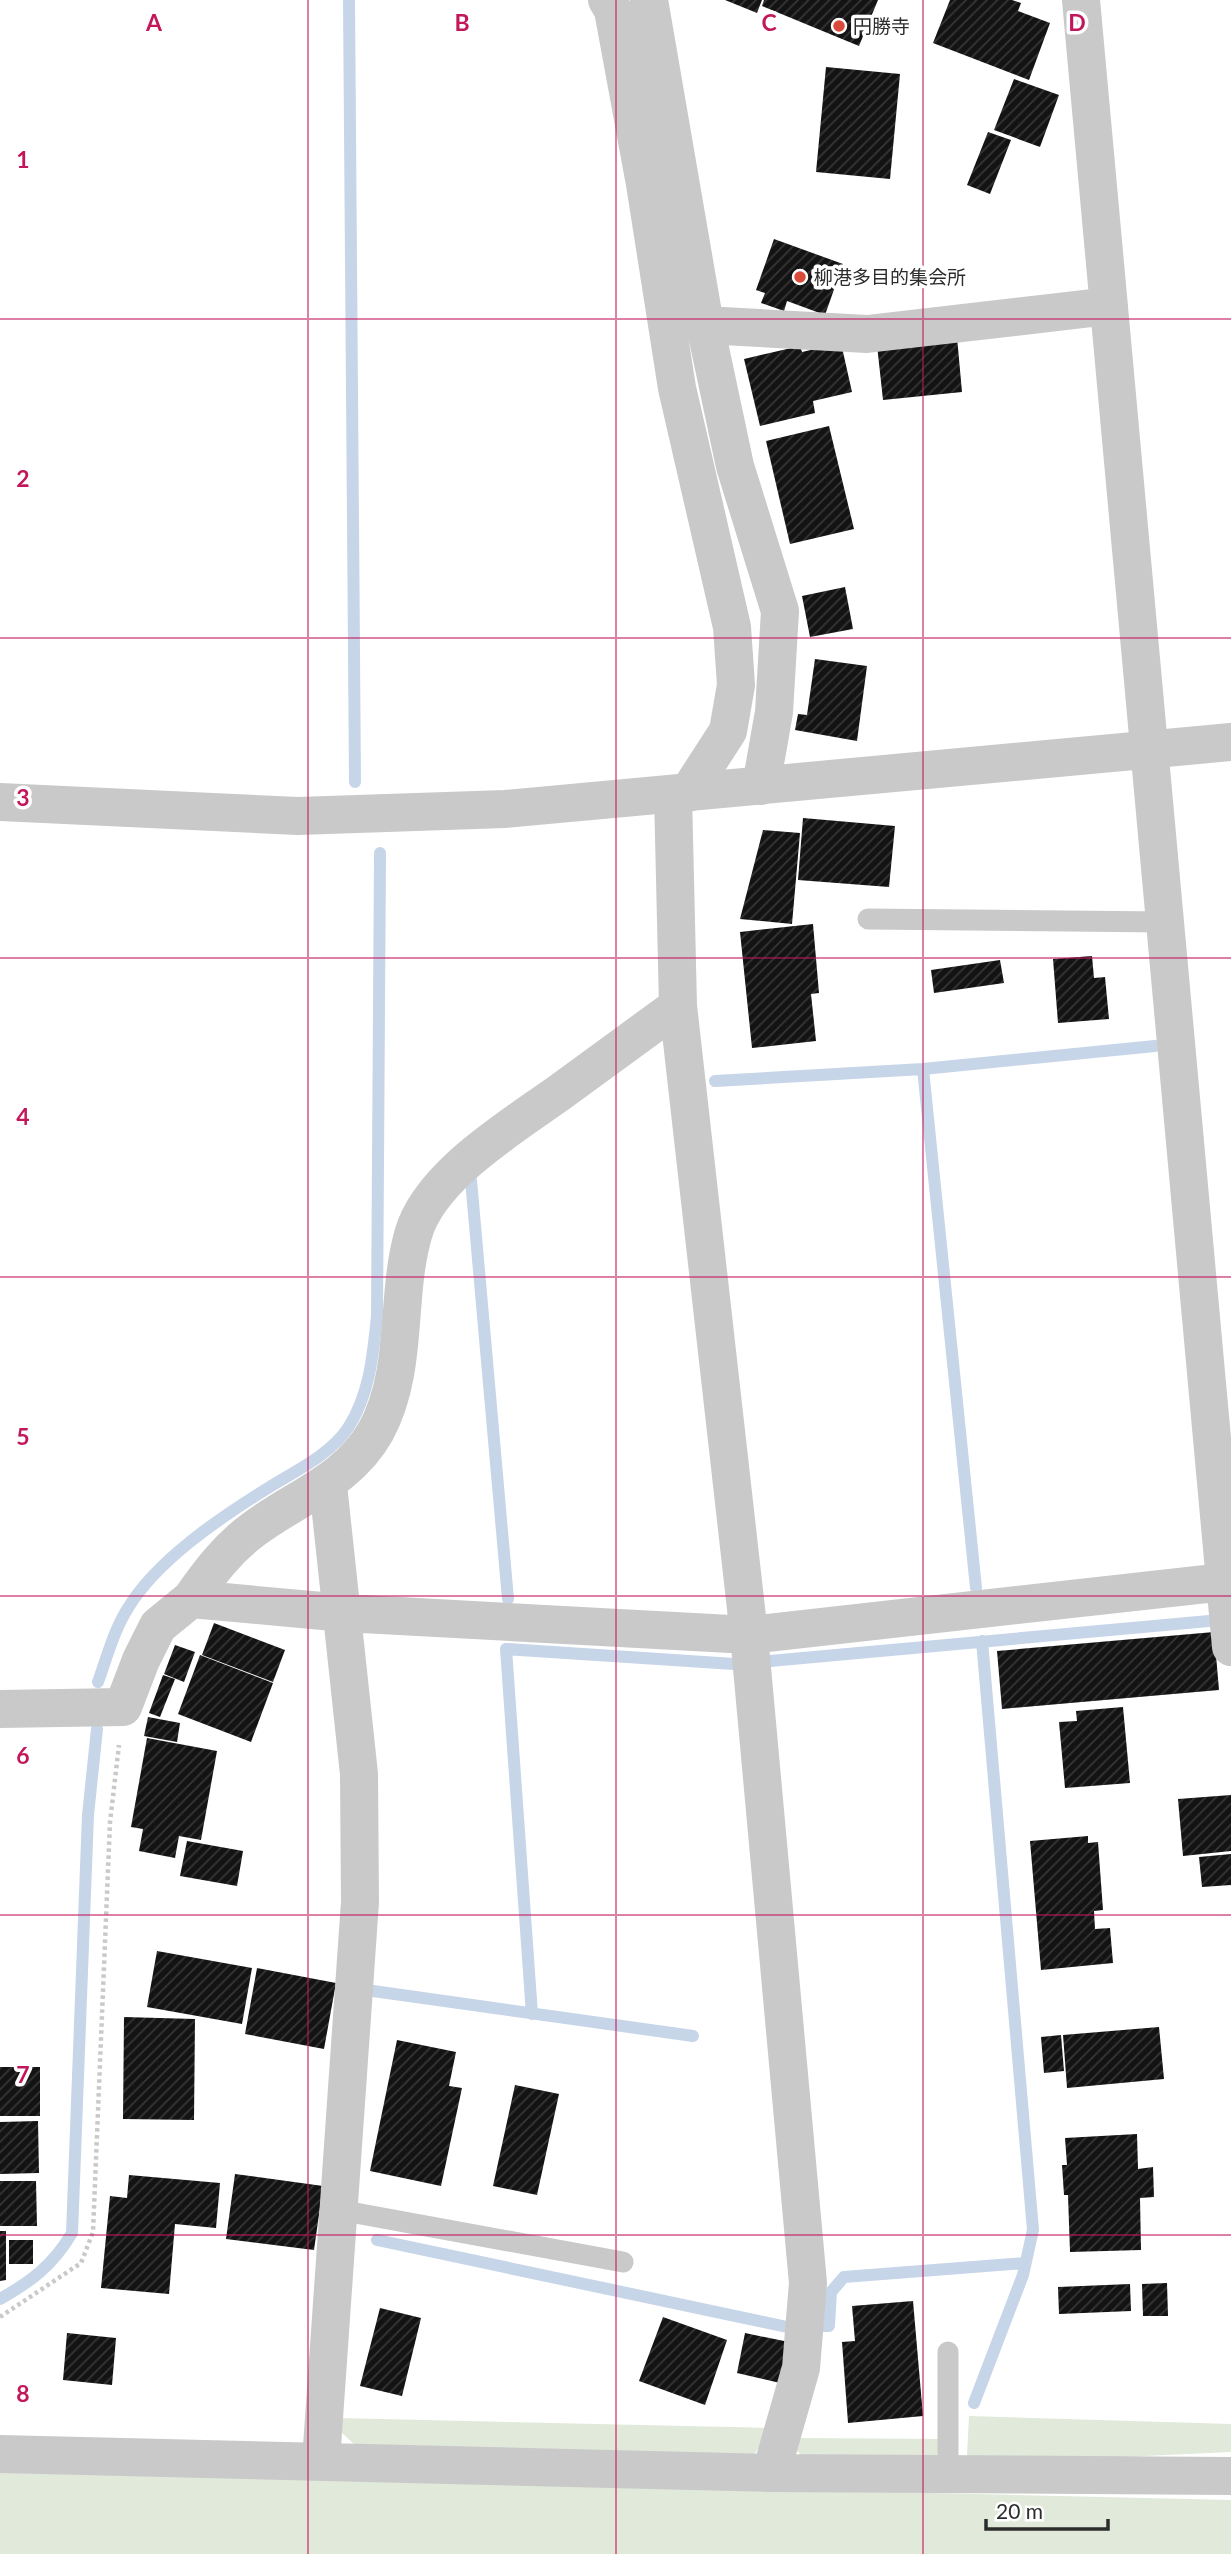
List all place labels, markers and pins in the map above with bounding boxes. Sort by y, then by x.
place label: 円勝寺 [853,14,910,37]
marker: 円勝寺 [831,18,847,34]
place label: 柳港多目的集会所 [814,265,966,288]
marker: 柳港多目的集会所 [792,269,808,285]

